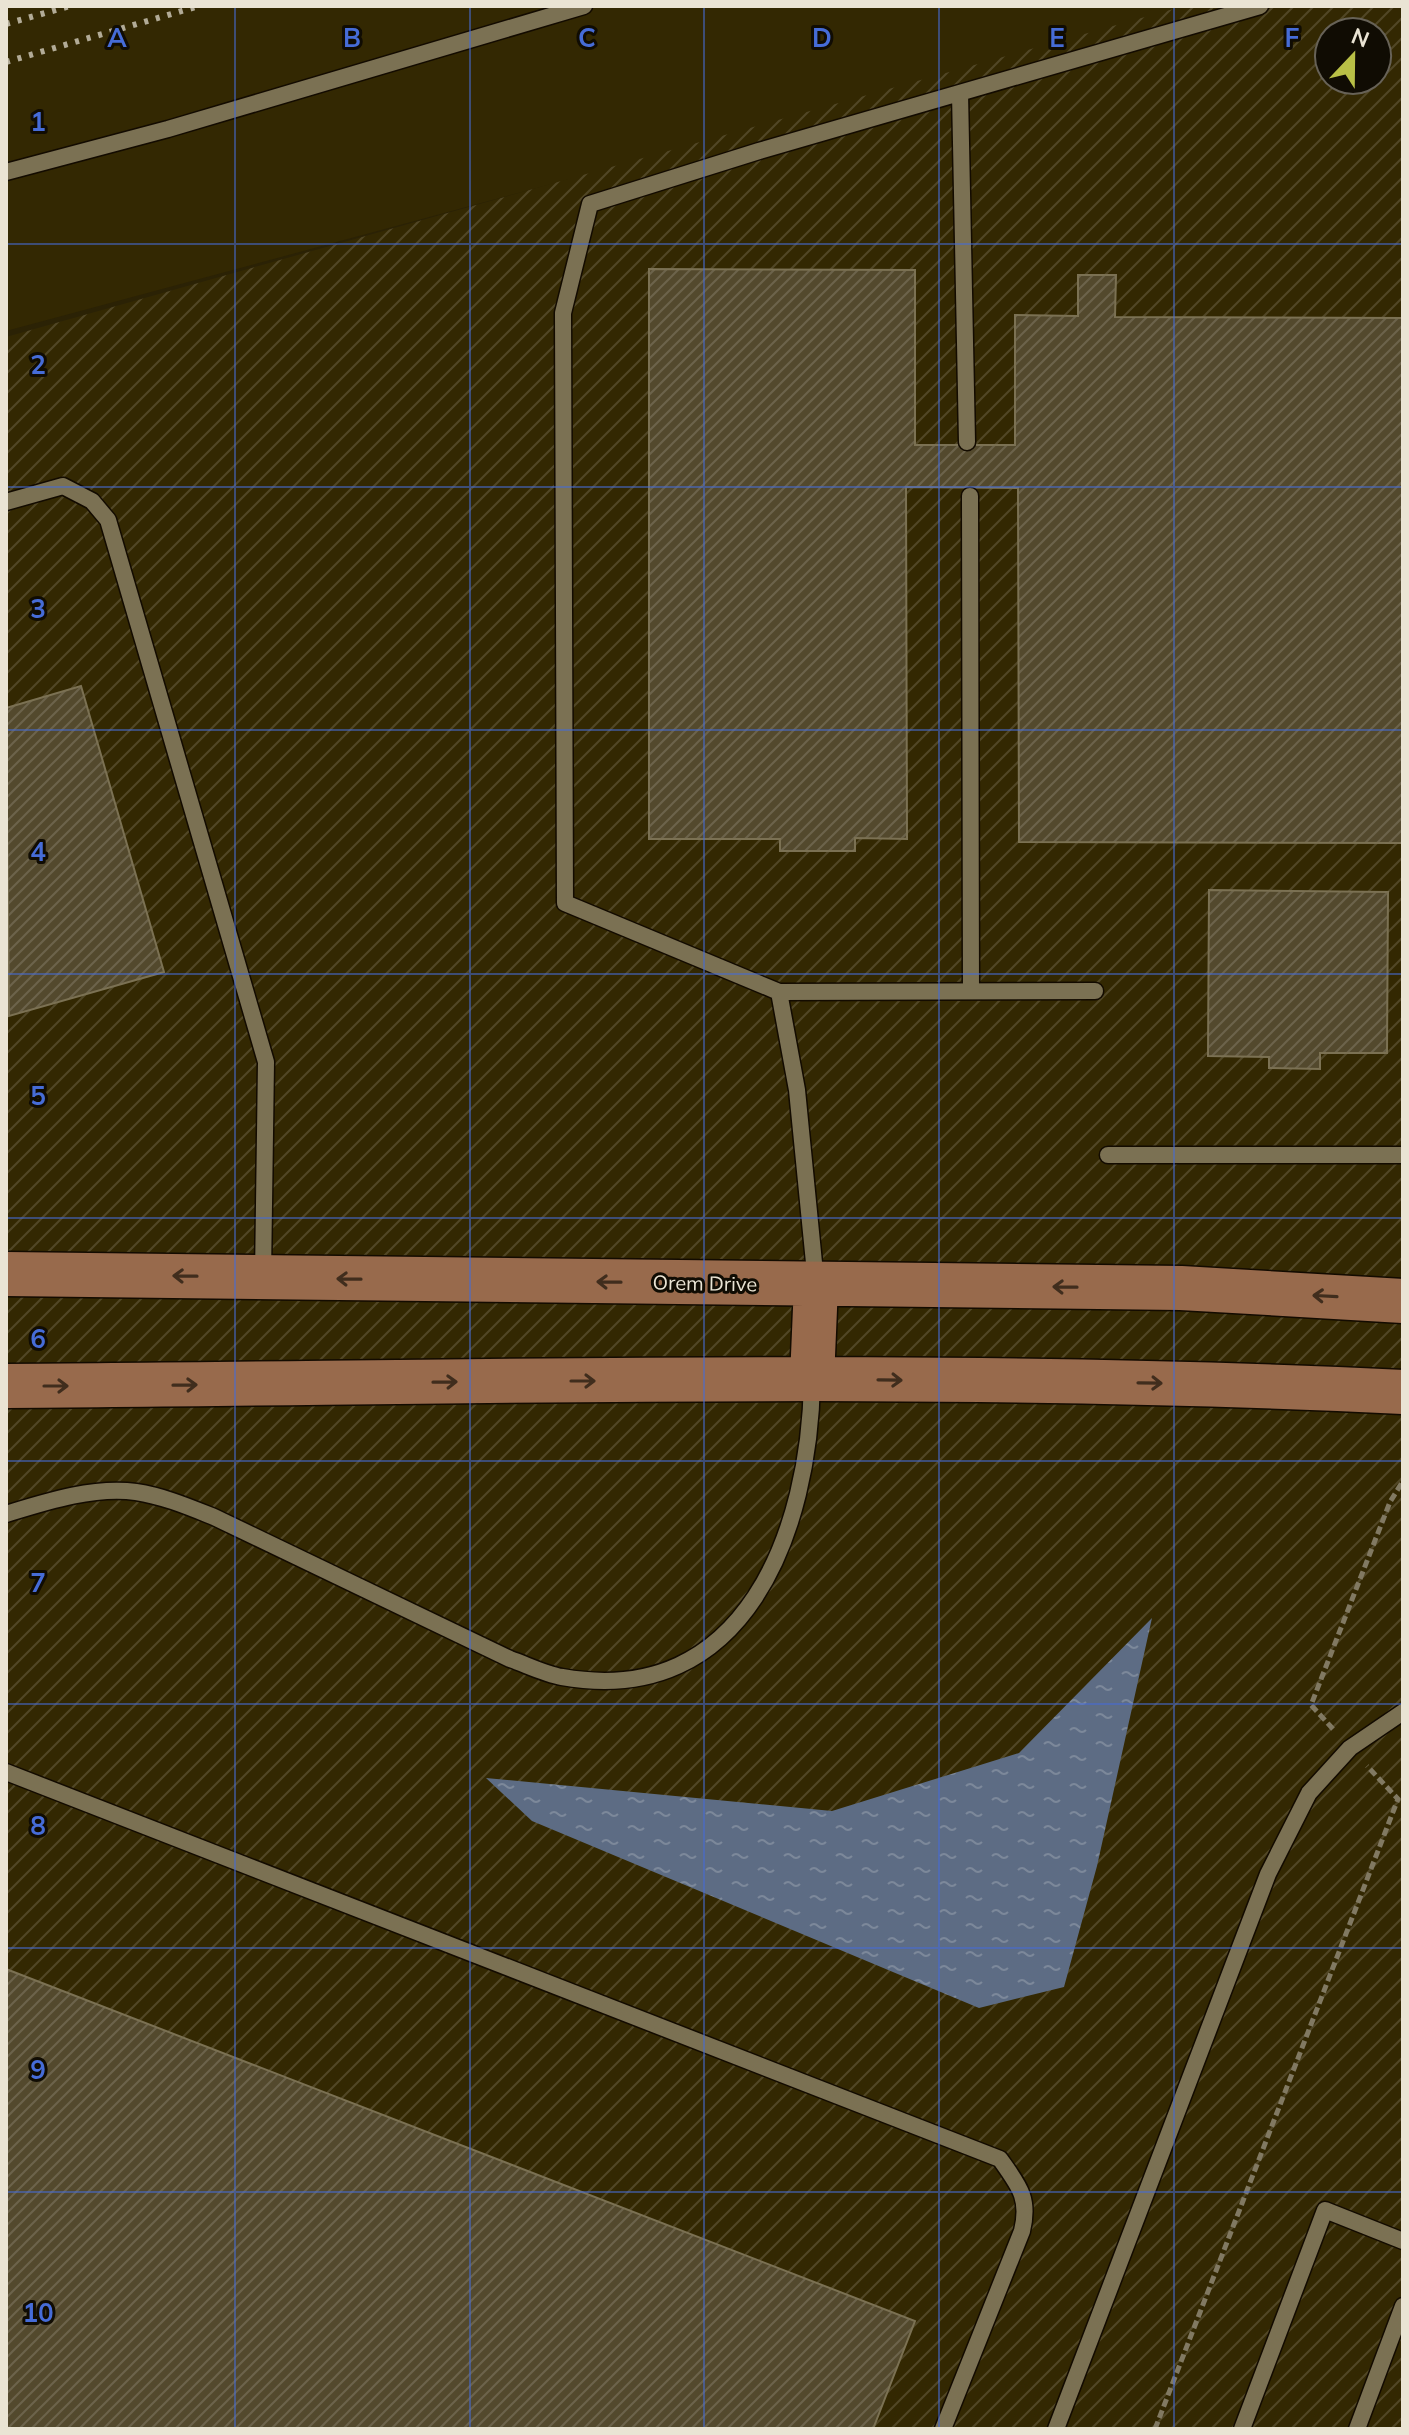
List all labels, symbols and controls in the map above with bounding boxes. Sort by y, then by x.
north arrow [1313,16,1393,96]
text: A [107,21,127,54]
text: B [343,21,361,54]
text: C [578,21,596,54]
text: D [812,21,832,54]
text: E [1049,21,1065,54]
text: F [1285,21,1300,54]
text: N [1348,21,1373,54]
text: 1 [30,105,46,138]
text: 2 [30,348,46,381]
text: 3 [30,592,46,625]
text: 4 [30,835,46,868]
text: 5 [30,1079,46,1112]
one-way arrow [172,1268,199,1284]
street label: Orem Drive [653,1270,757,1296]
one-way arrow [336,1271,363,1286]
one-way arrow [596,1274,623,1290]
one-way arrow [1052,1279,1079,1295]
one-way arrow [1312,1289,1339,1304]
text: 6 [30,1322,46,1355]
one-way arrow [876,1372,903,1388]
one-way arrow [569,1373,596,1389]
one-way arrow [431,1374,458,1390]
one-way arrow [1136,1375,1163,1391]
one-way arrow [171,1377,198,1393]
one-way arrow [42,1378,69,1394]
text: 7 [30,1566,46,1599]
text: 8 [30,1809,46,1842]
text: 9 [30,2053,46,2086]
text: 10 [22,2296,54,2329]

